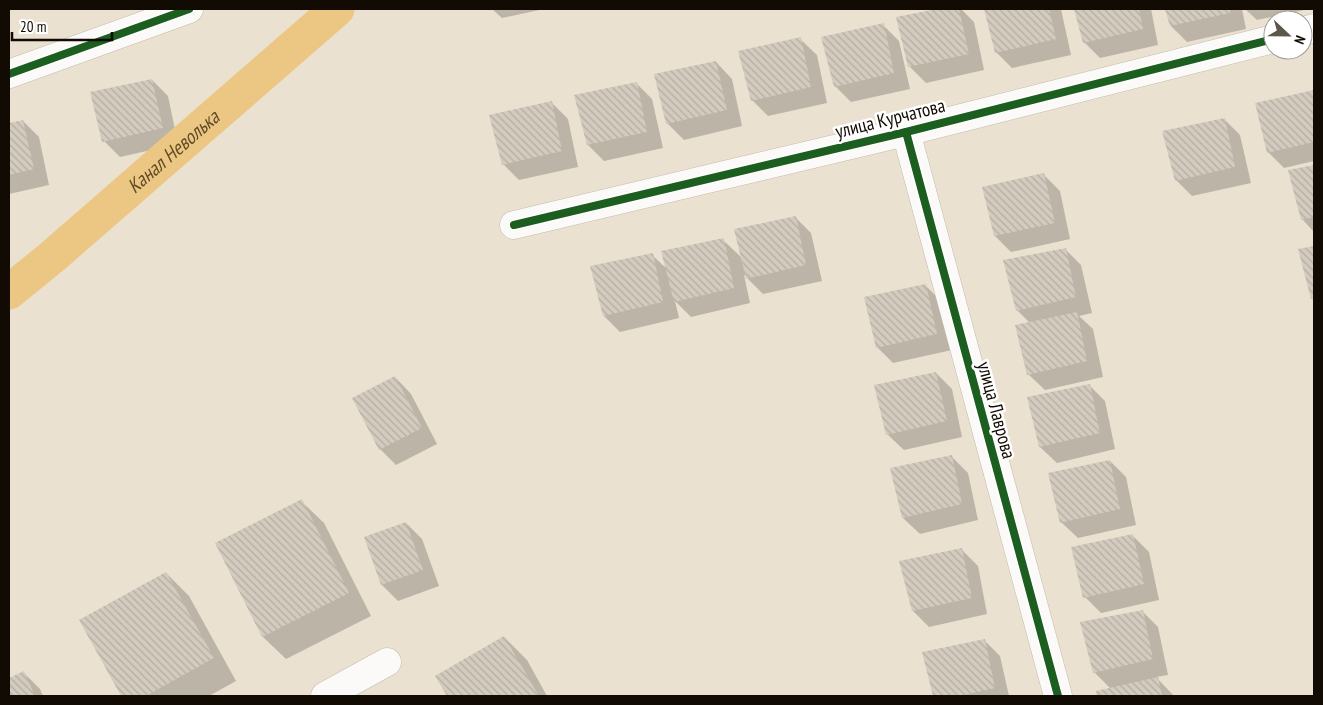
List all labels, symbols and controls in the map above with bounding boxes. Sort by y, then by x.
scale bar [12,10,112,42]
north arrow [1263,10,1313,60]
text: 20 m [20,17,46,36]
text: N [1290,33,1310,47]
street label: улица Курчатова [833,93,947,143]
water label: Канал Неволька [122,104,225,199]
street label: улица Лаврова [973,359,1021,461]

